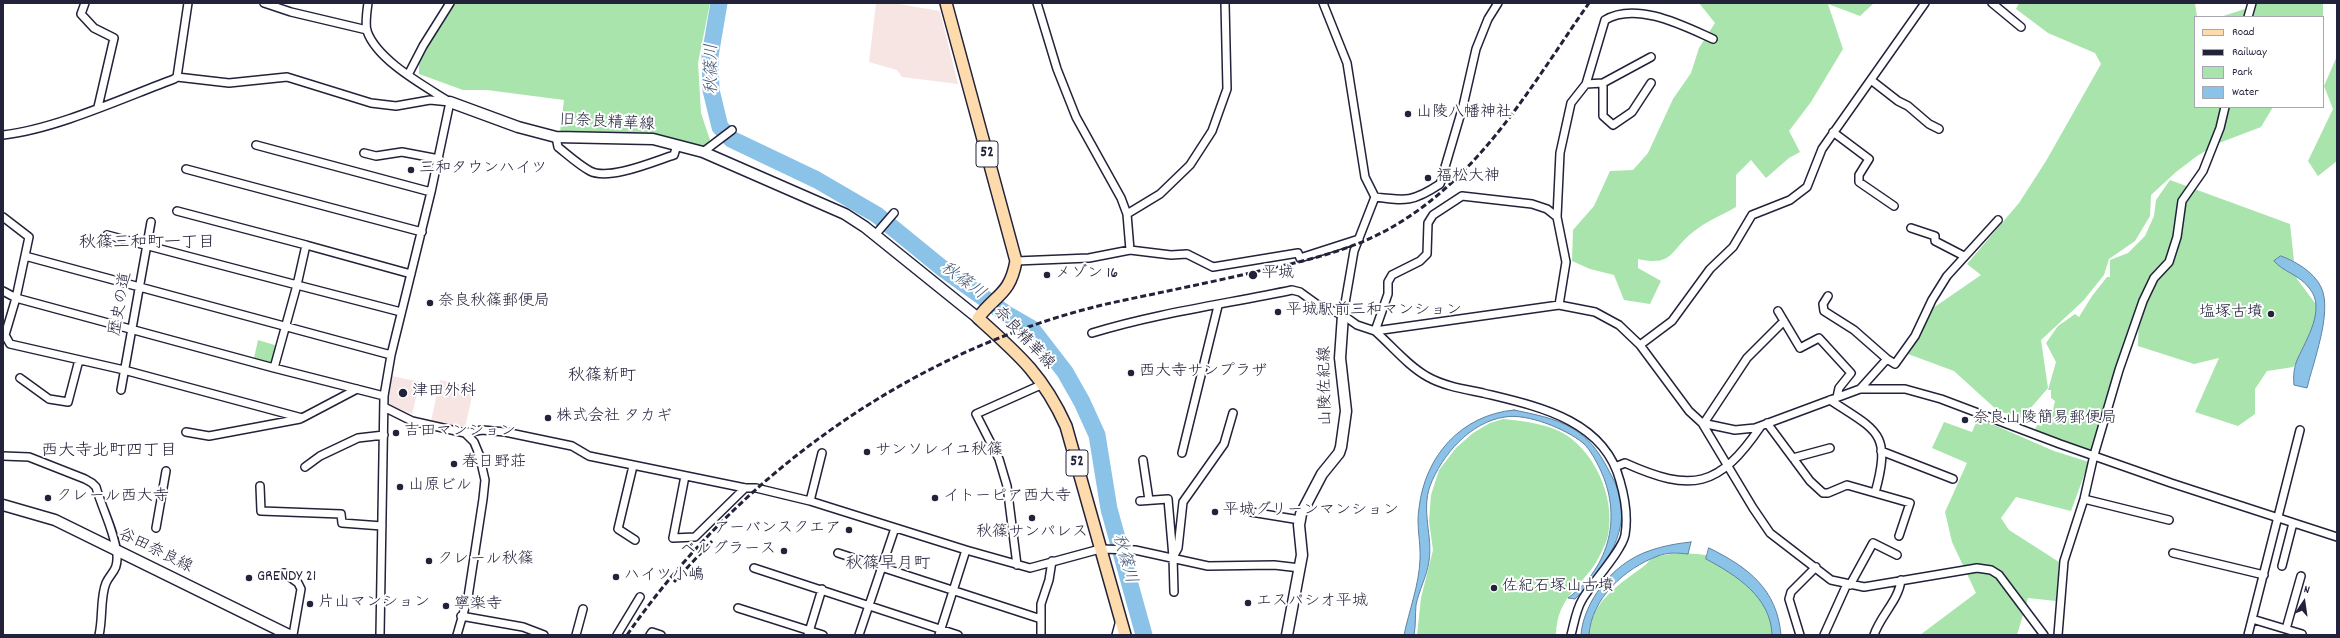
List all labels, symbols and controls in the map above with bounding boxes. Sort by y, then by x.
legend [2194,16,2324,108]
text: Road [2232,24,2254,41]
water label: 秋篠川 [704,44,724,94]
text: Railway [2232,44,2267,61]
text: Park [2232,64,2252,81]
text: Water [2232,84,2259,101]
place label: 山陵八幡神社 [1416,104,1512,124]
marker: 山陵八幡神社 [1403,109,1413,119]
street label: 旧奈良精華線 [559,112,655,136]
road number: 52 [976,141,998,167]
place label: 三和タウンハイツ [419,160,547,180]
marker: 三和タウンハイツ [406,165,416,175]
place label: 福松大神 [1436,168,1500,188]
marker: 福松大神 [1423,173,1433,183]
district label: 秋篠三和町一丁目 [79,235,215,255]
water label: 秋篠川 [935,259,989,305]
place label: メゾン 16 [1055,265,1118,285]
place label: 平城 [1262,265,1294,285]
marker: 平城 [1247,269,1259,281]
marker: メゾン 16 [1042,270,1052,280]
street label: 歴史の道 [107,271,137,337]
place label: 奈良秋篠郵便局 [438,293,550,313]
marker: 奈良秋篠郵便局 [425,298,435,308]
place label: 平城駅前三和マンション [1286,302,1462,322]
street label: 奈良精華線 [988,304,1058,374]
place label: 塩塚古墳 [2199,304,2263,324]
marker: 平城駅前三和マンション [1273,307,1283,317]
marker: 塩塚古墳 [2266,309,2276,319]
street label: 山陵佐紀線 [1317,346,1337,426]
place label: 西大寺サンプラザ [1139,363,1267,383]
district label: 秋篠新町 [568,368,636,388]
marker: 西大寺サンプラザ [1126,368,1136,378]
place label: 津田外科 [412,383,476,403]
marker: 津田外科 [397,387,409,399]
place label: 株式会社 タカギ [556,408,672,428]
place label: 奈良山陵簡易郵便局 [1973,410,2117,430]
marker: 株式会社 タカギ [543,413,553,423]
marker: 奈良山陵簡易郵便局 [1960,415,1970,425]
place label: 吉田マンション [404,423,516,443]
marker: 吉田マンション [391,428,401,438]
place label: サンソレイユ秋篠 [875,442,1003,462]
district label: 西大寺北町四丁目 [41,443,177,463]
marker: サンソレイユ秋篠 [862,447,872,457]
road number: 52 [1066,450,1088,476]
place label: 春日野荘 [462,454,526,474]
marker: 春日野荘 [449,459,459,469]
place label: 山原ビル [408,477,472,497]
marker: 山原ビル [395,482,405,492]
place label: クレール西大寺 [56,488,169,508]
place label: イトーピア西大寺 [943,488,1071,508]
marker: クレール西大寺 [43,493,53,503]
marker: イトーピア西大寺 [930,493,940,503]
place label: 平城グリーンマンション [1223,502,1399,522]
marker: 平城グリーンマンション [1210,507,1220,517]
marker: 秋篠サンパレス [1027,513,1037,523]
place label: アーバンスクエア [714,520,841,540]
place label: 秋篠サンパレス [976,524,1088,544]
marker: アーバンスクエア [844,525,854,535]
street label: 谷田奈良線 [115,526,195,578]
water label: 秋篠川 [1106,532,1140,586]
place label: ベルグラース [680,541,776,561]
marker: ベルグラース [779,546,789,556]
place label: クレール秋篠 [437,551,534,571]
marker: クレール秋篠 [424,556,434,566]
district label: 秋篠早月町 [846,556,930,576]
place label: ハイツ小嶋 [624,567,704,587]
place label: GRENDY 21 [257,568,316,588]
marker: ハイツ小嶋 [611,572,621,582]
marker: GRENDY 21 [244,573,254,583]
place label: 佐紀石塚山古墳 [1502,578,1614,598]
north arrow [2284,582,2324,622]
text: N [2302,582,2311,599]
marker: 佐紀石塚山古墳 [1489,583,1499,593]
place label: エスパシオ平城 [1256,593,1368,613]
place label: 片山マンション [318,594,430,614]
place label: 寧楽寺 [454,596,502,616]
marker: エスパシオ平城 [1243,598,1253,608]
marker: 片山マンション [305,599,315,609]
marker: 寧楽寺 [441,601,451,611]

